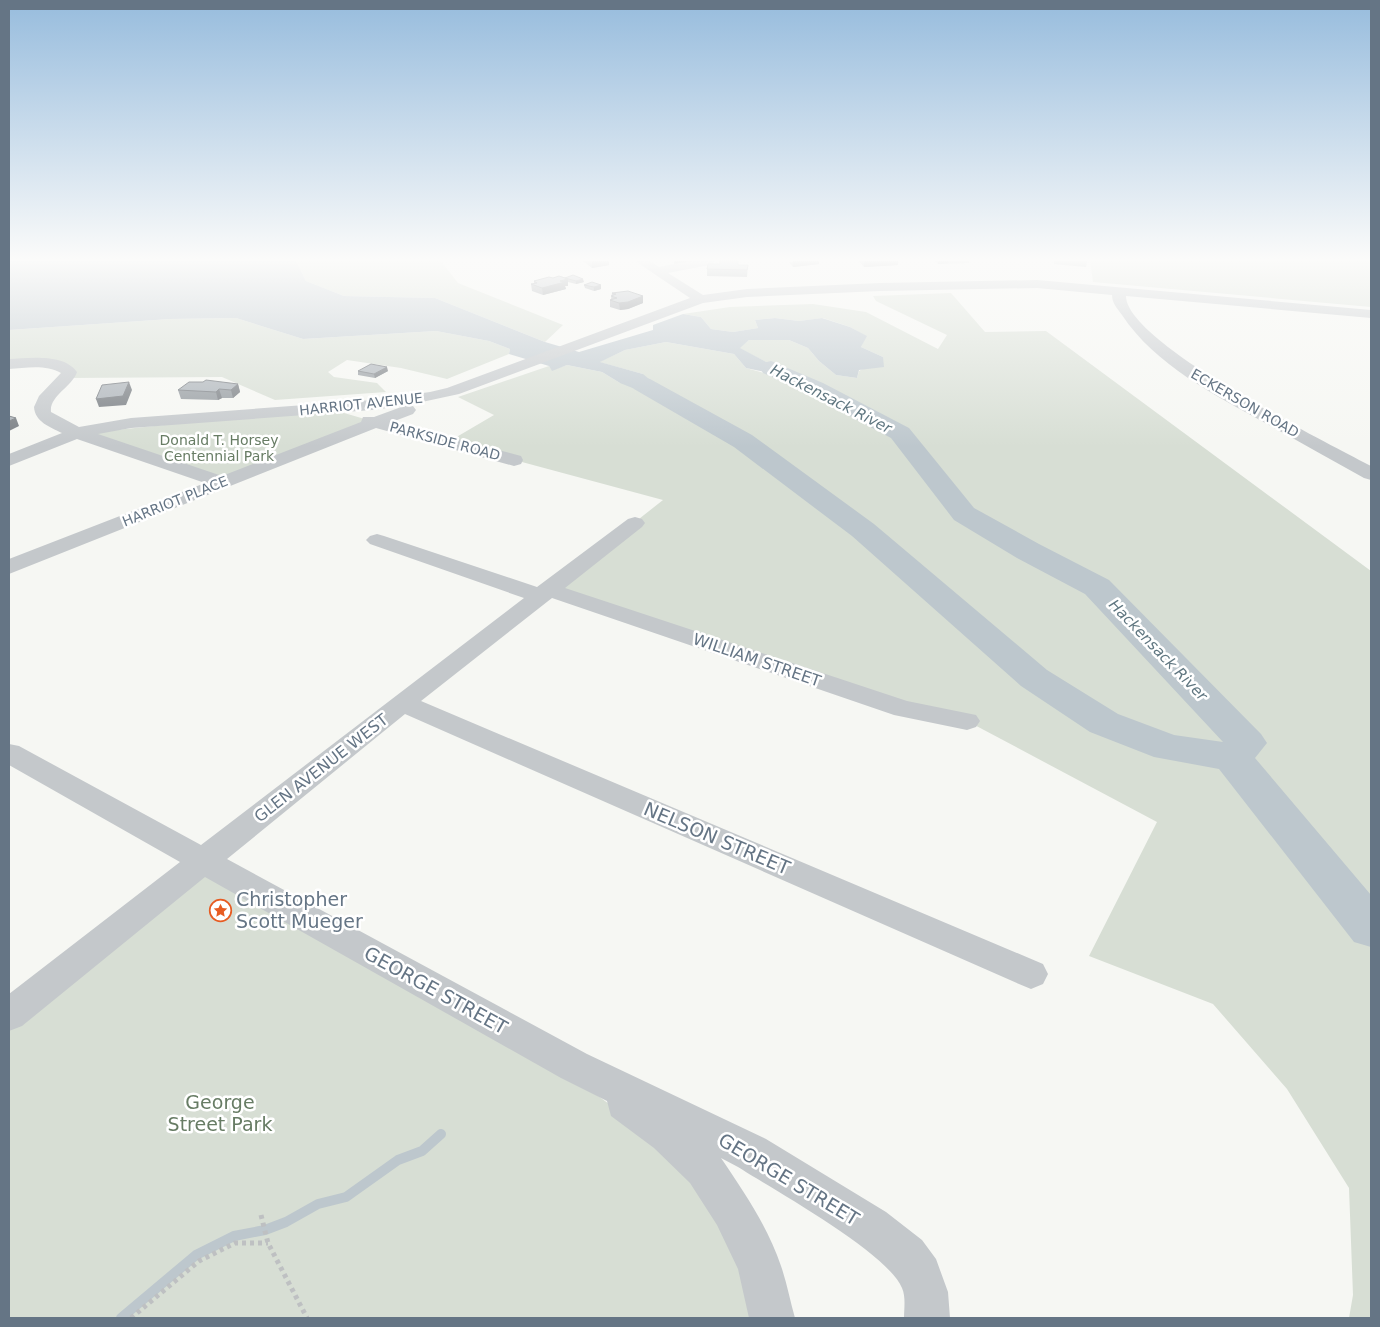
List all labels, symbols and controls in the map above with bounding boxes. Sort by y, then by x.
water label: Hackensack River [767,361,895,438]
street label: ECKERSON ROAD [1188,366,1302,440]
street label: HARRIOT AVENUE [298,390,424,418]
street label: PARKSIDE ROAD [388,419,502,463]
park label: Donald T. Horsey Centennial Park [160,432,278,464]
street label: HARRIOT PLACE [120,473,230,529]
water label: Hackensack River [1105,596,1211,705]
street label: WILLIAM STREET [691,629,824,691]
street label: GLEN AVENUE WEST [250,710,392,826]
street label: NELSON STREET [641,797,794,879]
place label: Christopher Scott Mueger [236,888,363,932]
place icon: Christopher Scott Mueger [208,898,232,922]
street label: GEORGE STREET [361,942,512,1039]
park label: George Street Park [168,1091,272,1135]
street label: GEORGE STREET [715,1128,864,1230]

